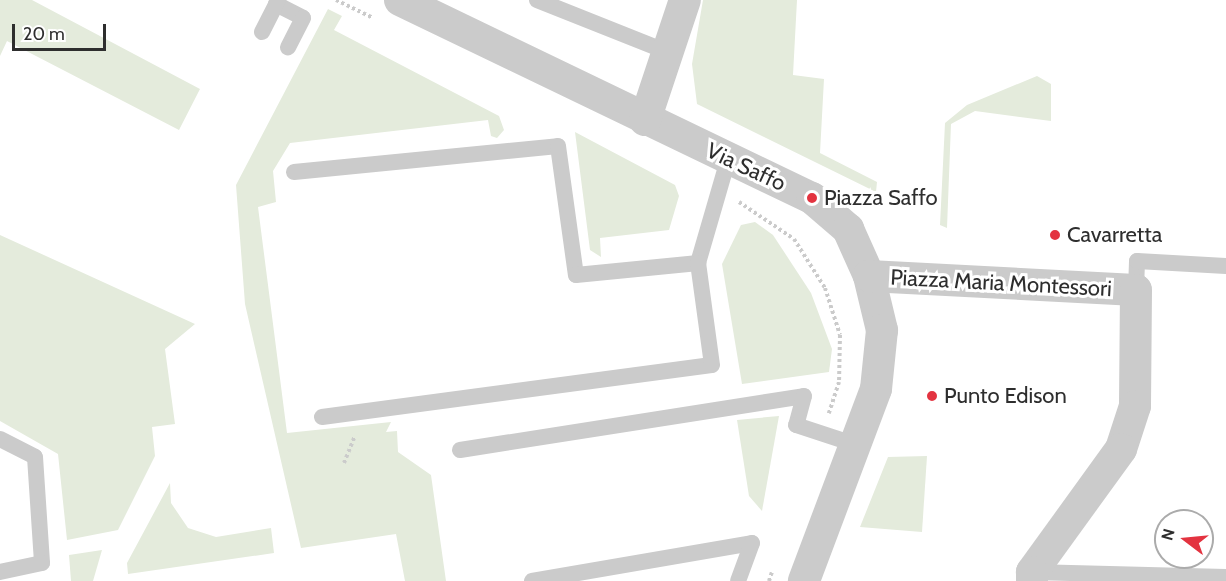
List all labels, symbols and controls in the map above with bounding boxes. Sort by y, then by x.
scale bar [15,12,110,50]
text: 20 m [23,23,65,45]
street label: Via Saffo [702,137,790,197]
place label: Piazza Saffo [824,185,938,211]
marker: Piazza Saffo [805,191,819,205]
place label: Cavarretta [1067,222,1162,248]
marker: Cavarretta [1048,228,1062,242]
street label: Piazza Maria Montessori [890,264,1112,302]
place label: Punto Edison [944,383,1067,409]
marker: Punto Edison [925,389,939,403]
north arrow [1154,509,1214,569]
text: N [1157,526,1179,543]

